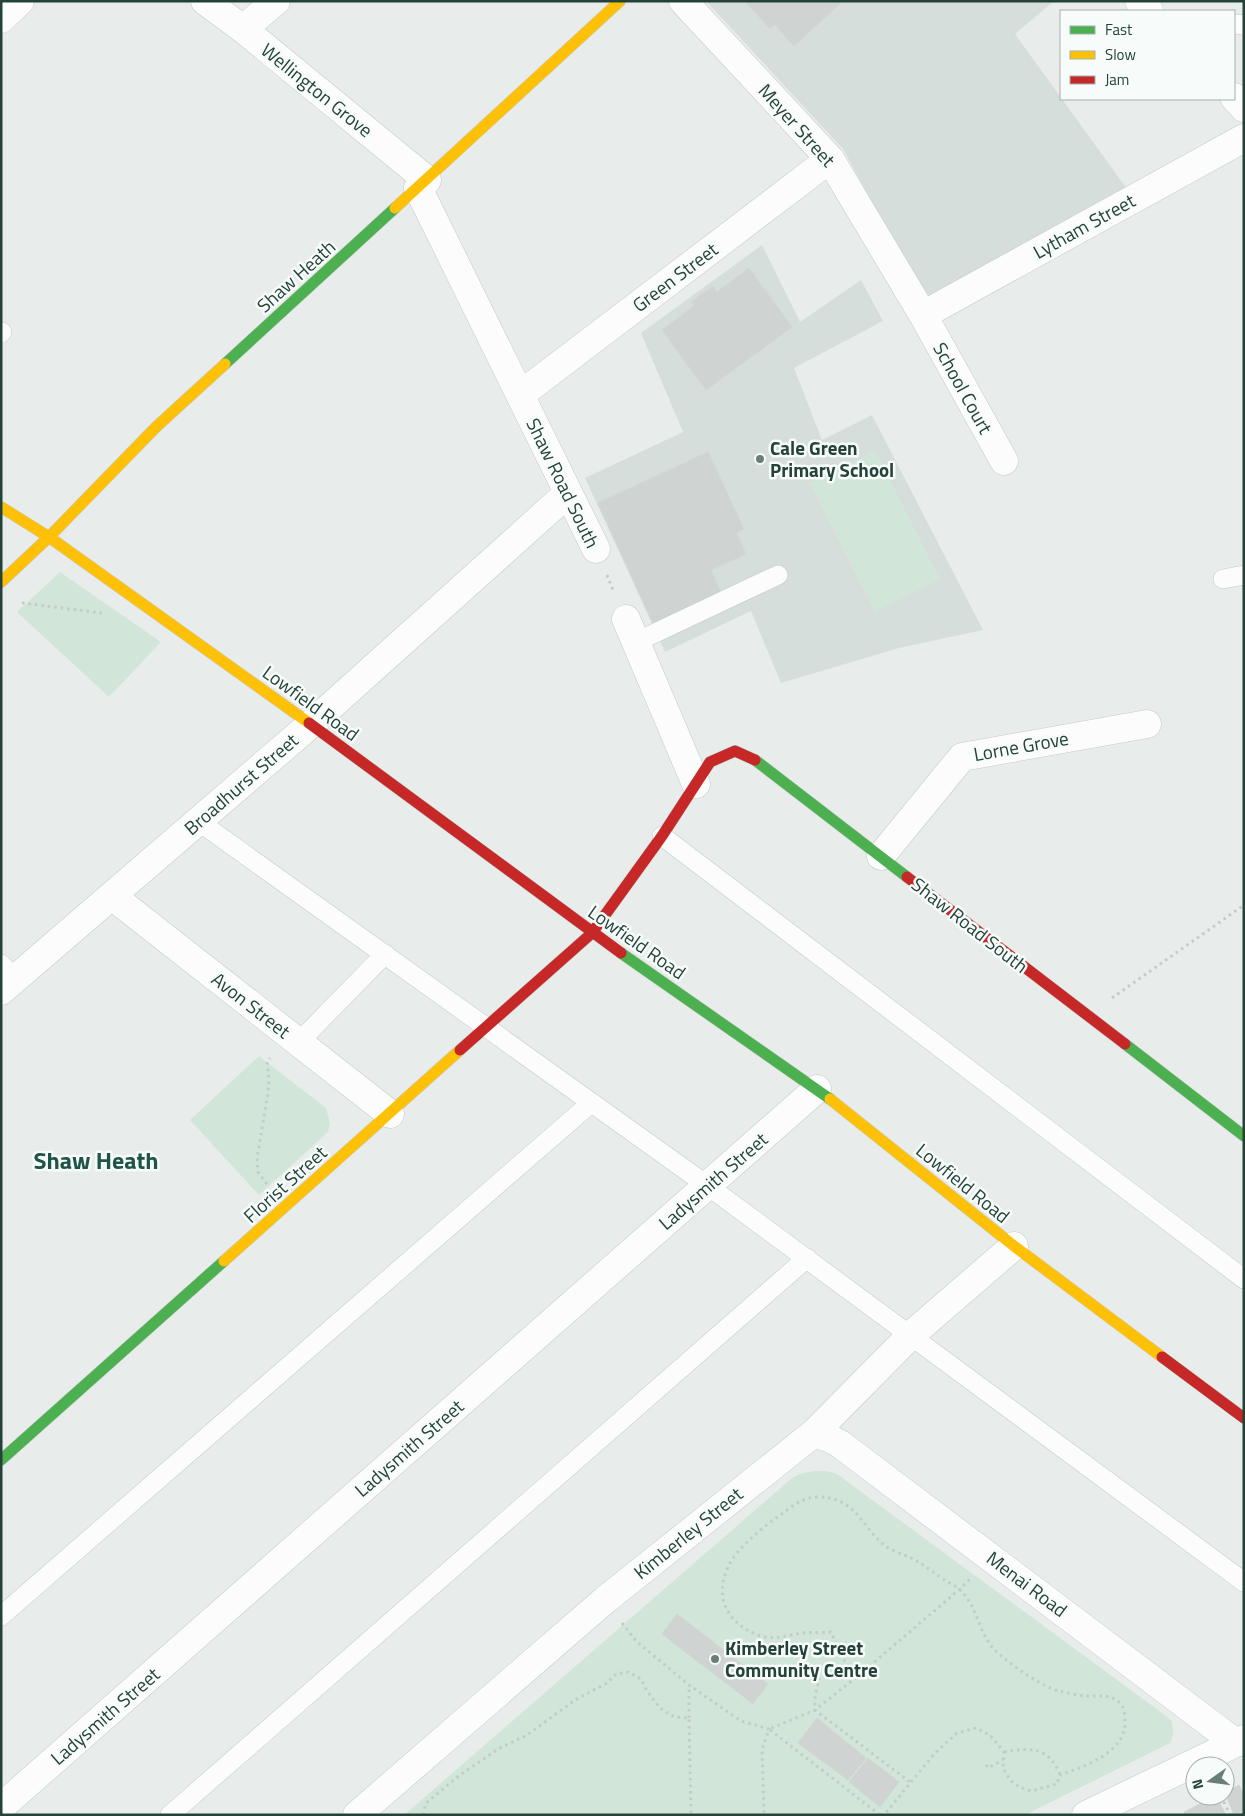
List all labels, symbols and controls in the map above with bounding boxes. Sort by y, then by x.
legend [1060,10,1235,100]
text: Fast [1105,18,1133,41]
street label: Wellington Grove [255,35,380,144]
text: Slow [1105,43,1136,66]
text: Jam [1105,68,1129,91]
street label: Meyer Street [752,76,843,173]
street label: Lytham Street [1027,185,1140,266]
street label: Shaw Heath [250,232,342,319]
street label: Green Street [626,235,724,318]
street label: School Court [926,337,1001,439]
street label: Shaw Road South [519,413,607,553]
place label: Cale Green Primary School [770,433,894,484]
marker: Cale Green Primary School [754,453,766,465]
street label: Lowfield Road [257,658,366,748]
street label: Lorne Grove [971,723,1071,768]
street label: Broadhurst Street [177,725,304,842]
street label: Shaw Road South [906,870,1035,980]
street label: Lowfield Road [583,897,692,986]
street label: Avon Street [206,964,297,1045]
street label: Ladysmith Street [652,1125,774,1236]
street label: Lowfield Road [910,1136,1016,1230]
street label: Florist Street [236,1138,333,1229]
district label: Shaw Heath [34,1142,158,1178]
street label: Ladysmith Street [348,1392,470,1503]
street label: Kimberley Street [627,1479,749,1586]
street label: Menai Road [981,1544,1074,1624]
place label: Kimberley Street Community Centre [725,1633,878,1684]
marker: Kimberley Street Community Centre [709,1653,721,1665]
street label: Ladysmith Street [44,1660,166,1771]
north arrow [1185,1756,1235,1806]
text: N [1186,1777,1208,1792]

